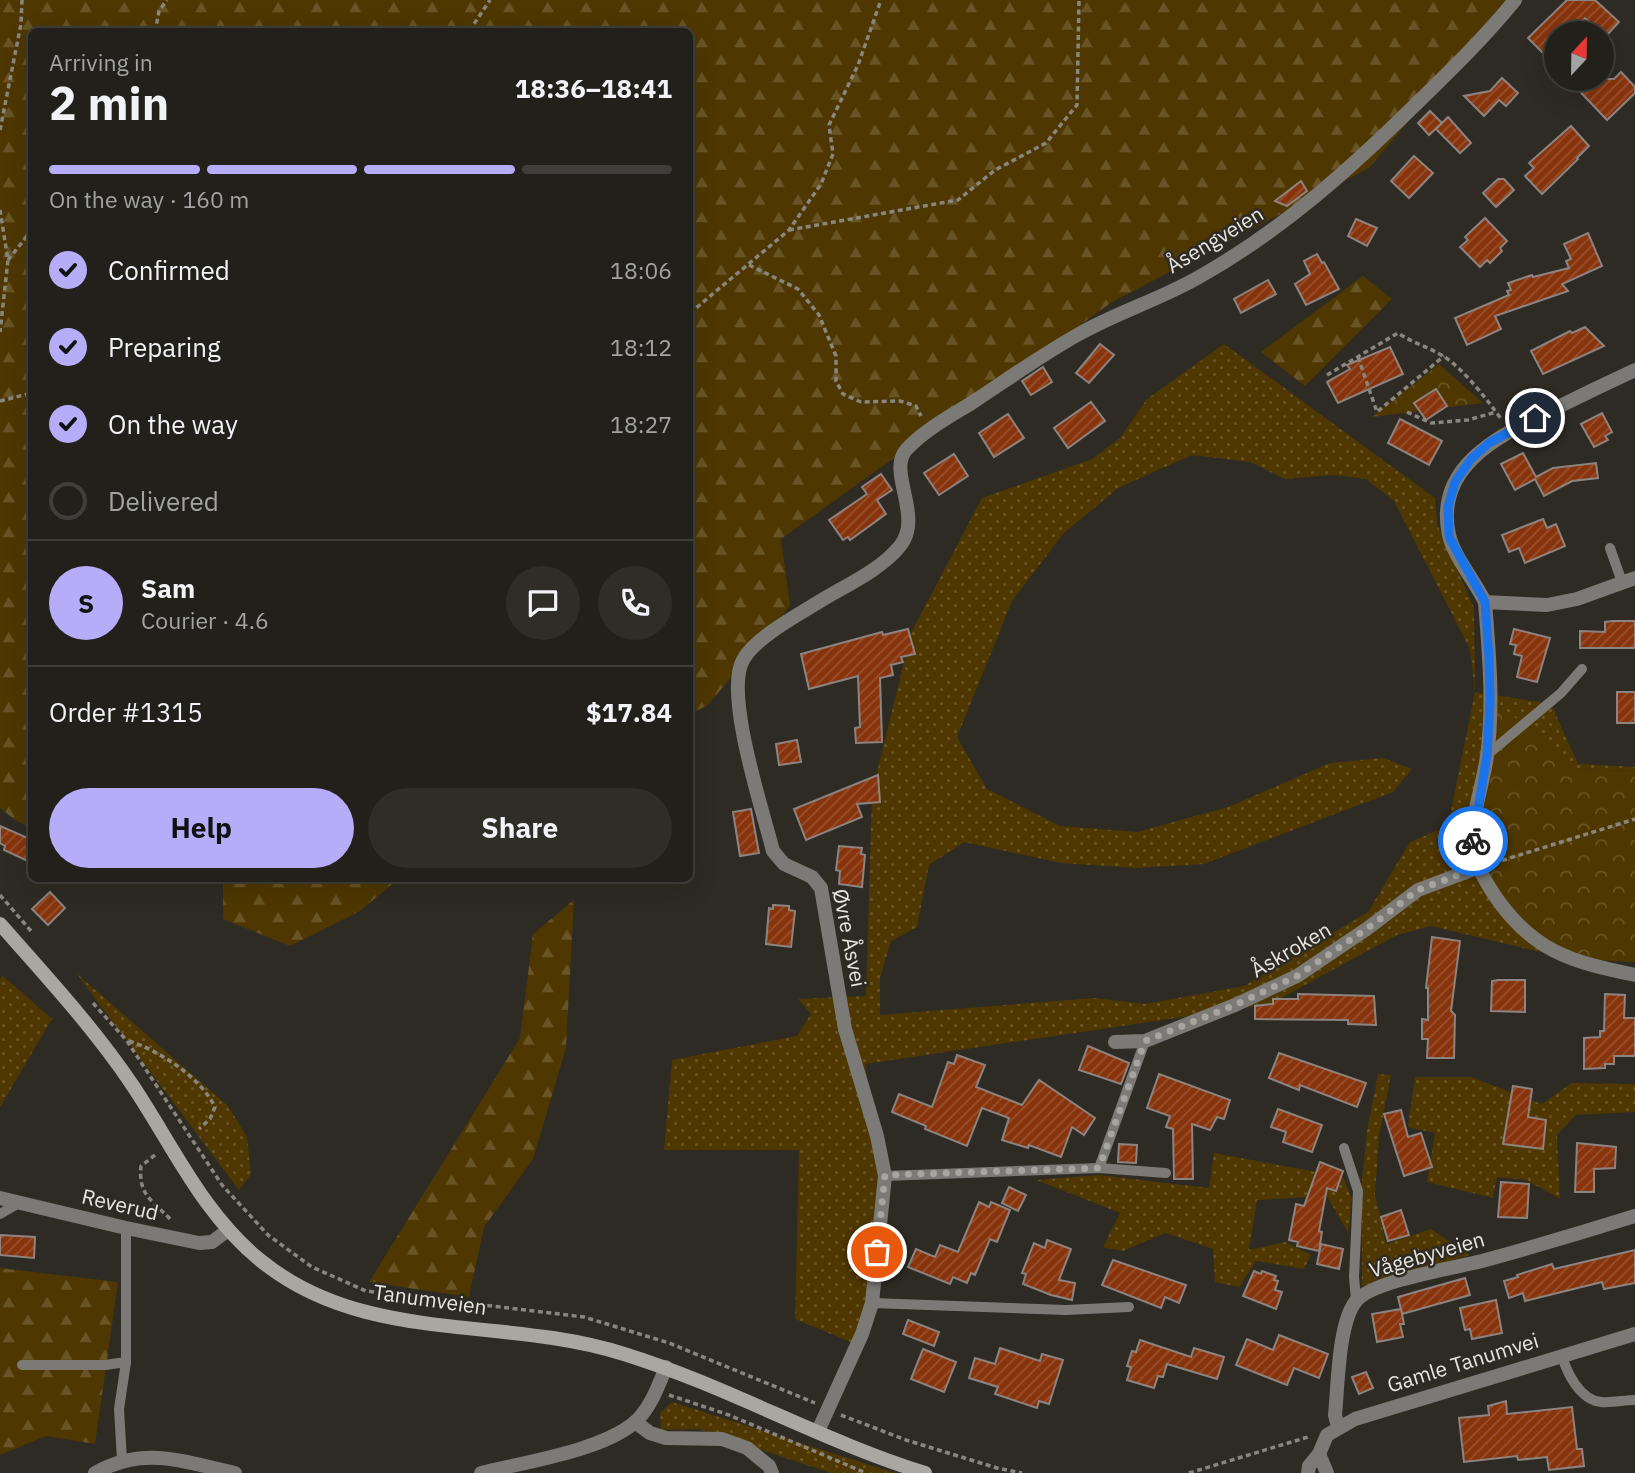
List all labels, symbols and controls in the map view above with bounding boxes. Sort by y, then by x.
north arrow [1544,21,1614,91]
map controls [1544,21,1614,91]
text: Arriving in [49,47,153,77]
text: 18:36–18:41 [515,71,672,105]
text: 2 min [49,73,169,133]
text: On the way · 160 m [49,184,249,214]
street label: Åsengveien [1161,199,1268,279]
icon: check [49,251,87,289]
text: Confirmed [108,253,230,287]
text: 18:06 [610,255,672,285]
icon: check [49,328,87,366]
text: Preparing [108,330,221,364]
text: 18:12 [610,332,672,362]
pin [1505,388,1565,448]
icon: home [1516,399,1554,437]
icon: check [49,405,87,443]
text: On the way [108,407,238,441]
text: 18:27 [610,409,672,439]
text: Delivered [108,484,219,518]
button: chat [506,566,580,640]
button: phone [598,566,672,640]
text: Sam [141,571,195,605]
text: S [78,586,94,620]
text: Courier · 4.6 [141,605,269,635]
text: Order #1315 [49,695,203,729]
text: $17.84 [586,695,672,729]
button: Help [49,788,354,868]
button: Share [368,788,672,868]
courier [1438,806,1508,876]
icon: bike [1454,822,1492,860]
street label: Øvre Åsvei [827,886,873,989]
street label: Åskroken [1245,915,1336,983]
street label: Reverud [79,1182,161,1226]
pin [847,1222,907,1282]
street label: Vågebyveien [1366,1224,1488,1284]
icon: bag [858,1233,896,1271]
street label: Tanumveien [372,1277,489,1321]
street label: Gamle Tanumvei [1384,1326,1542,1398]

